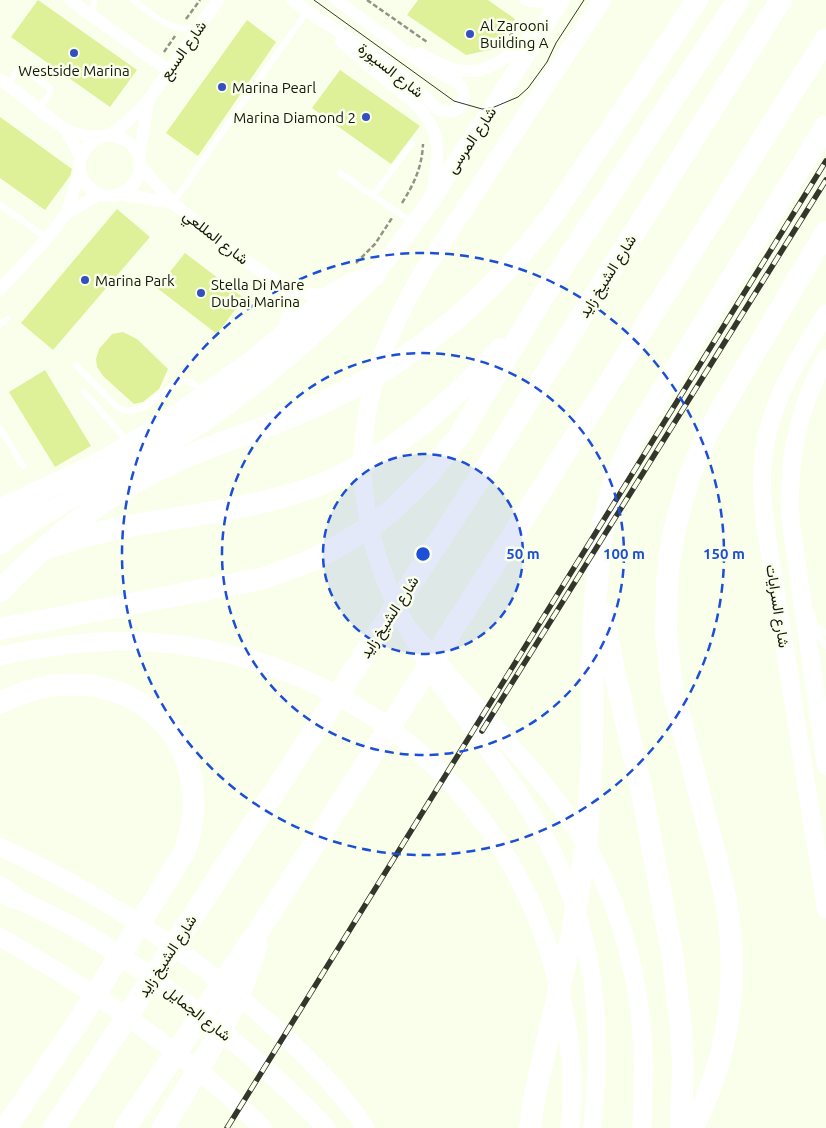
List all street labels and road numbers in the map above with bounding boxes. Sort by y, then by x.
street label: شارع السبع [156,17,212,85]
street label: شارع السيورة [353,39,427,103]
street label: شارع المرسى [443,104,502,178]
street label: شارع المللعي [177,206,252,272]
street label: شارع الشيخ زايد [575,231,642,322]
street label: شارع السرايات [760,563,793,649]
street label: شارع الشيخ زايد [356,573,424,663]
street label: شارع الشيخ زايد [134,912,202,1002]
street label: شارع الجمايل [160,982,235,1047]

